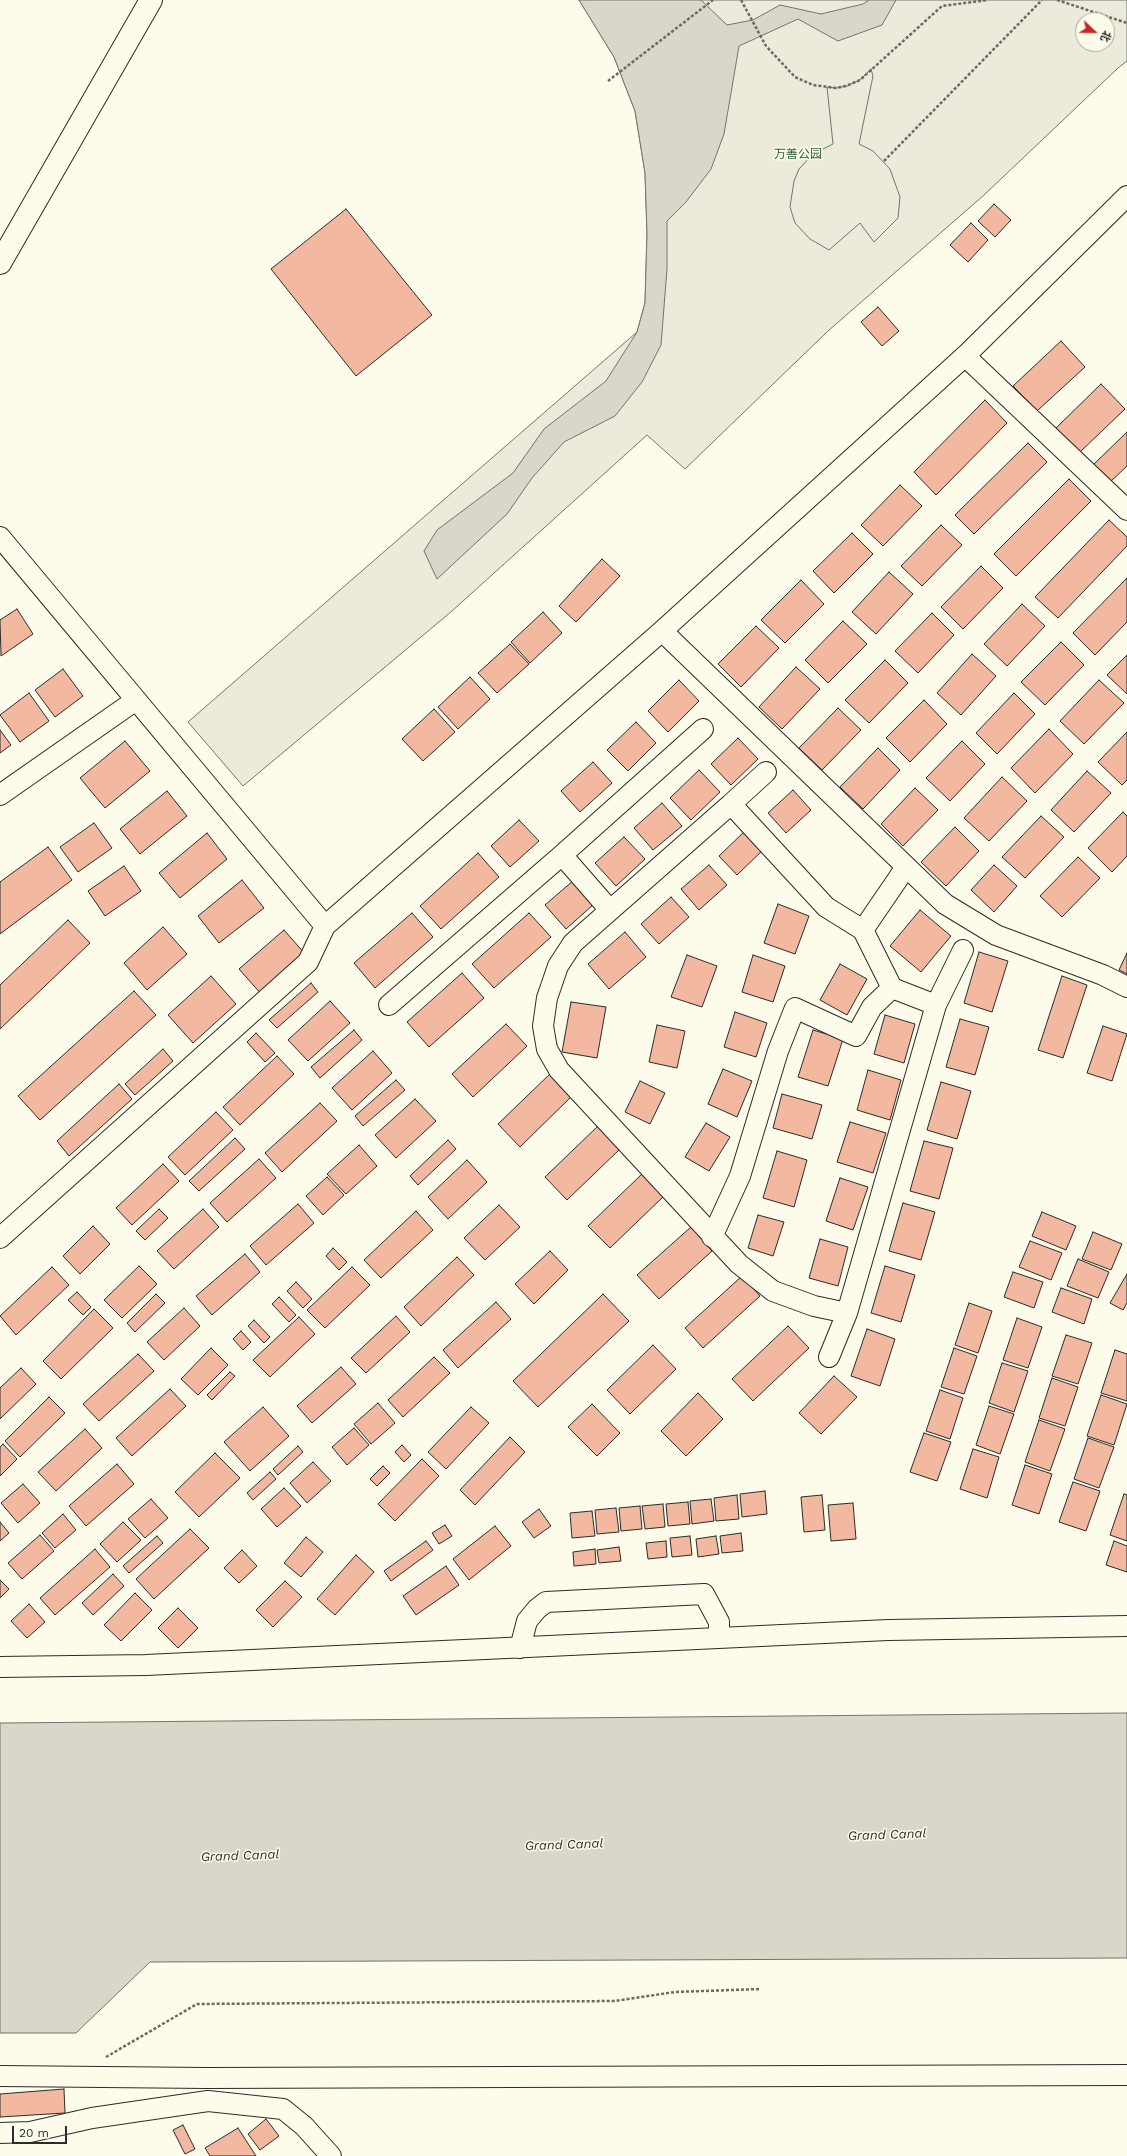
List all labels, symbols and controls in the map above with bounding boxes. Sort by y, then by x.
north arrow [1075,12,1115,52]
text: 北 [1098,29,1114,44]
park label: 万善公园 [774,147,822,161]
water label: Grand Canal [847,1826,927,1844]
water label: Grand Canal [524,1836,604,1854]
water label: Grand Canal [200,1847,280,1865]
scale bar [14,2118,69,2144]
text: 20 m [19,2126,49,2140]

